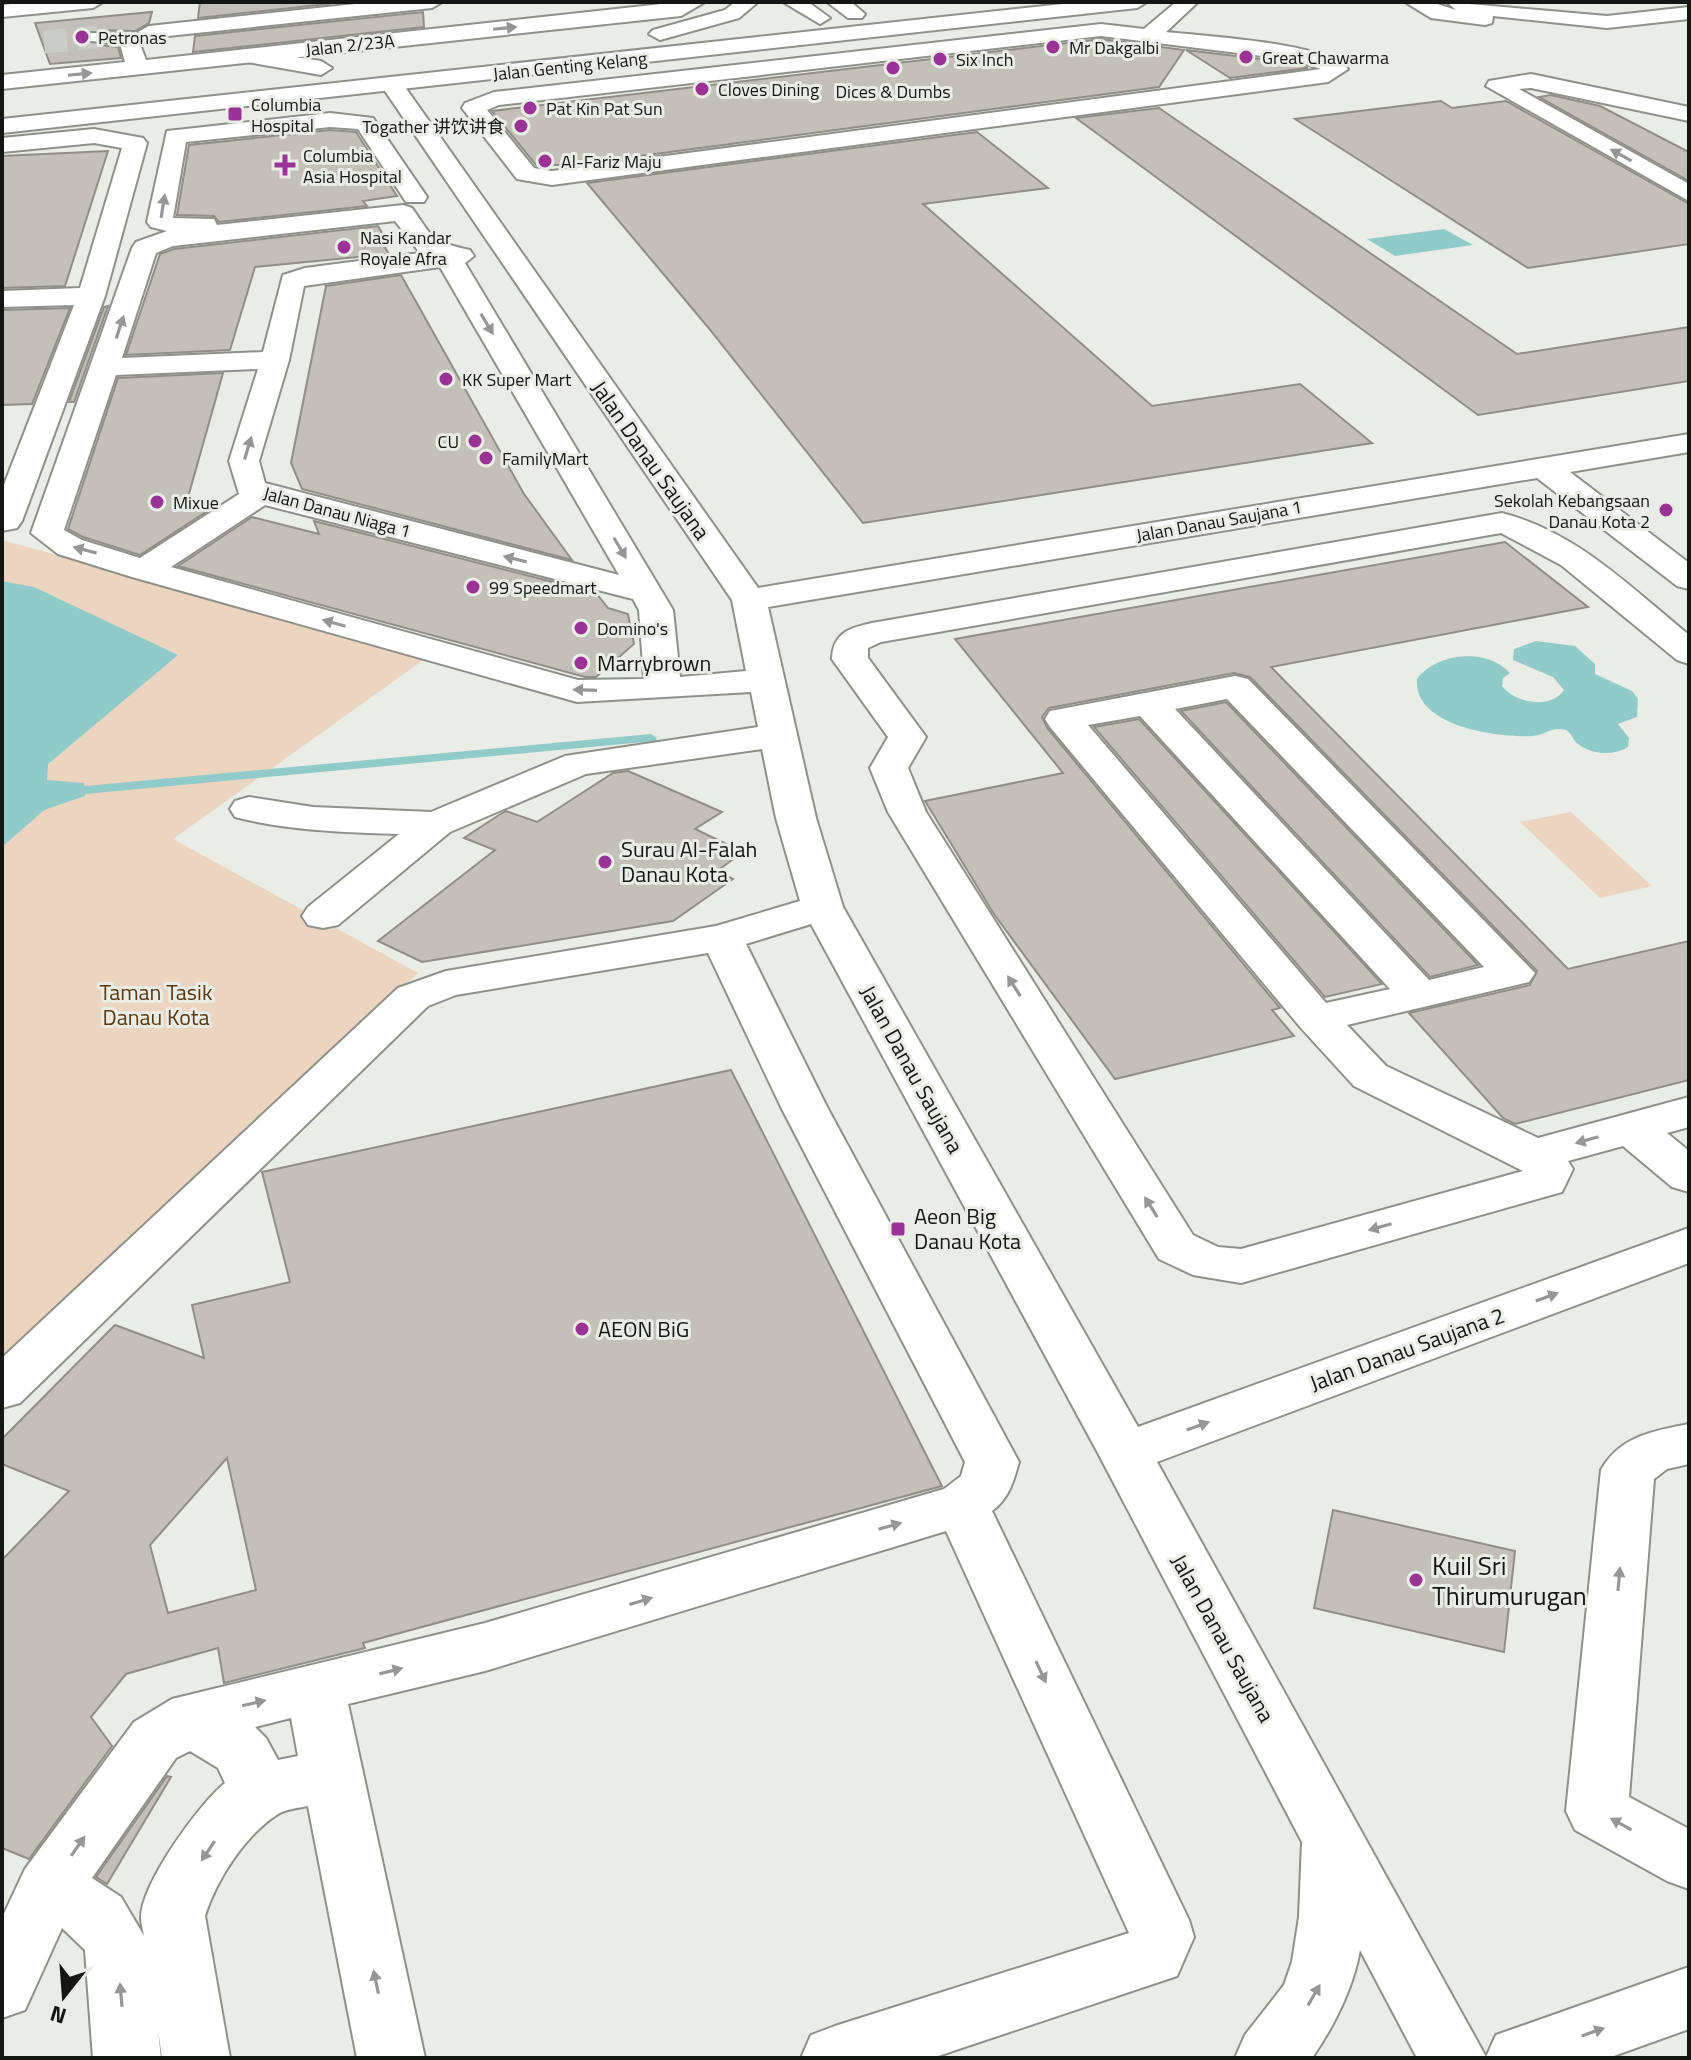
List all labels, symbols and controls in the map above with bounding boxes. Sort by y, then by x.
one-way arrow [493,22,518,35]
place label: Petronas [98,24,167,51]
street label: Jalan 2/23A [304,27,396,63]
marker: Petronas [73,28,91,46]
place label: Mr Dakgalbi [1069,34,1159,61]
marker: Mr Dakgalbi [1044,38,1062,56]
street label: Jalan Genting Kelang [491,44,649,88]
place label: Great Chawarma [1262,44,1389,71]
place label: Six Inch [956,46,1013,73]
marker: Great Chawarma [1237,48,1255,66]
marker: Six Inch [931,50,949,68]
marker: Dices & Dumbs [884,59,902,77]
one-way arrow [68,67,93,80]
place label: Cloves Dining [718,76,819,103]
place label: Dices & Dumbs [835,78,951,105]
marker: Cloves Dining [693,80,711,98]
place label: Columbia Hospital [251,91,321,139]
place label: Pat Kin Pat Sun [546,95,663,122]
marker: Pat Kin Pat Sun [521,99,539,117]
marker: Columbia Hospital [226,105,244,123]
place label: Togather 讲饮讲食 [362,113,505,140]
marker: Togather 讲饮讲食 [512,117,530,135]
place label: Columbia Asia Hospital [303,142,402,190]
place label: Al-Fariz Maju [561,148,662,175]
one-way arrow [1610,149,1632,163]
marker: Al-Fariz Maju [536,152,554,170]
marker: Columbia Asia Hospital [274,154,296,176]
one-way arrow [157,193,170,218]
place label: Nasi Kandar Royale Afra [360,224,451,272]
marker: Nasi Kandar Royale Afra [335,238,353,256]
one-way arrow [480,313,494,335]
one-way arrow [114,315,127,339]
place label: KK Super Mart [462,366,572,393]
marker: KK Super Mart [437,370,455,388]
street label: Jalan Danau Saujana [583,373,719,547]
place label: CU [438,428,459,455]
marker: CU [466,432,484,450]
one-way arrow [242,435,255,459]
place label: FamilyMart [502,445,589,472]
marker: FamilyMart [477,449,495,467]
street label: Jalan Danau Niaga 1 [260,479,414,545]
place label: Sekolah Kebangsaan Danau Kota 2 [1494,487,1650,535]
place label: Mixue [173,489,219,516]
marker: Mixue [148,493,166,511]
street label: Jalan Danau Saujana 1 [1134,493,1304,549]
marker: Sekolah Kebangsaan Danau Kota 2 [1657,501,1675,519]
one-way arrow [612,537,626,559]
one-way arrow [72,544,97,556]
one-way arrow [503,552,528,564]
place label: 99 Speedmart [489,574,597,601]
marker: 99 Speedmart [464,578,482,596]
place label: Domino's [597,615,668,642]
one-way arrow [322,616,346,629]
marker: Domino's [572,619,590,637]
place label: Marrybrown [597,646,711,680]
marker: Marrybrown [572,654,590,672]
one-way arrow [572,683,597,696]
place label: Surau Al-Falah Danau Kota [621,832,757,891]
marker: Surau Al-Falah Danau Kota [596,853,614,871]
park label: Taman Tasik Danau Kota [100,975,213,1034]
one-way arrow [1008,975,1022,997]
street label: Jalan Danau Saujana [852,979,972,1159]
one-way arrow [1574,1135,1599,1147]
one-way arrow [1145,1196,1159,1218]
place label: Aeon Big Danau Kota [914,1199,1021,1258]
marker: Aeon Big Danau Kota [889,1220,907,1238]
one-way arrow [1367,1222,1392,1234]
one-way arrow [1536,1291,1560,1303]
street label: Jalan Danau Saujana 2 [1305,1298,1509,1400]
place label: AEON BiG [598,1312,689,1346]
marker: AEON BiG [573,1320,591,1338]
one-way arrow [1186,1419,1210,1432]
one-way arrow [878,1519,902,1532]
place label: Kuil Sri Thirumurugan [1432,1546,1587,1615]
street label: Jalan Danau Saujana [1163,1548,1283,1728]
one-way arrow [1612,1566,1625,1591]
marker: Kuil Sri Thirumurugan [1407,1571,1425,1589]
one-way arrow [629,1594,653,1607]
one-way arrow [1034,1661,1048,1684]
one-way arrow [378,1664,403,1676]
one-way arrow [242,1697,267,1709]
one-way arrow [1609,1817,1632,1830]
one-way arrow [70,1835,86,1857]
one-way arrow [201,1841,216,1862]
north arrow [24,1956,104,2036]
one-way arrow [369,1969,381,1994]
one-way arrow [115,1982,128,2007]
one-way arrow [1307,1984,1321,2006]
text: N [46,1997,70,2034]
one-way arrow [1581,2025,1605,2038]

